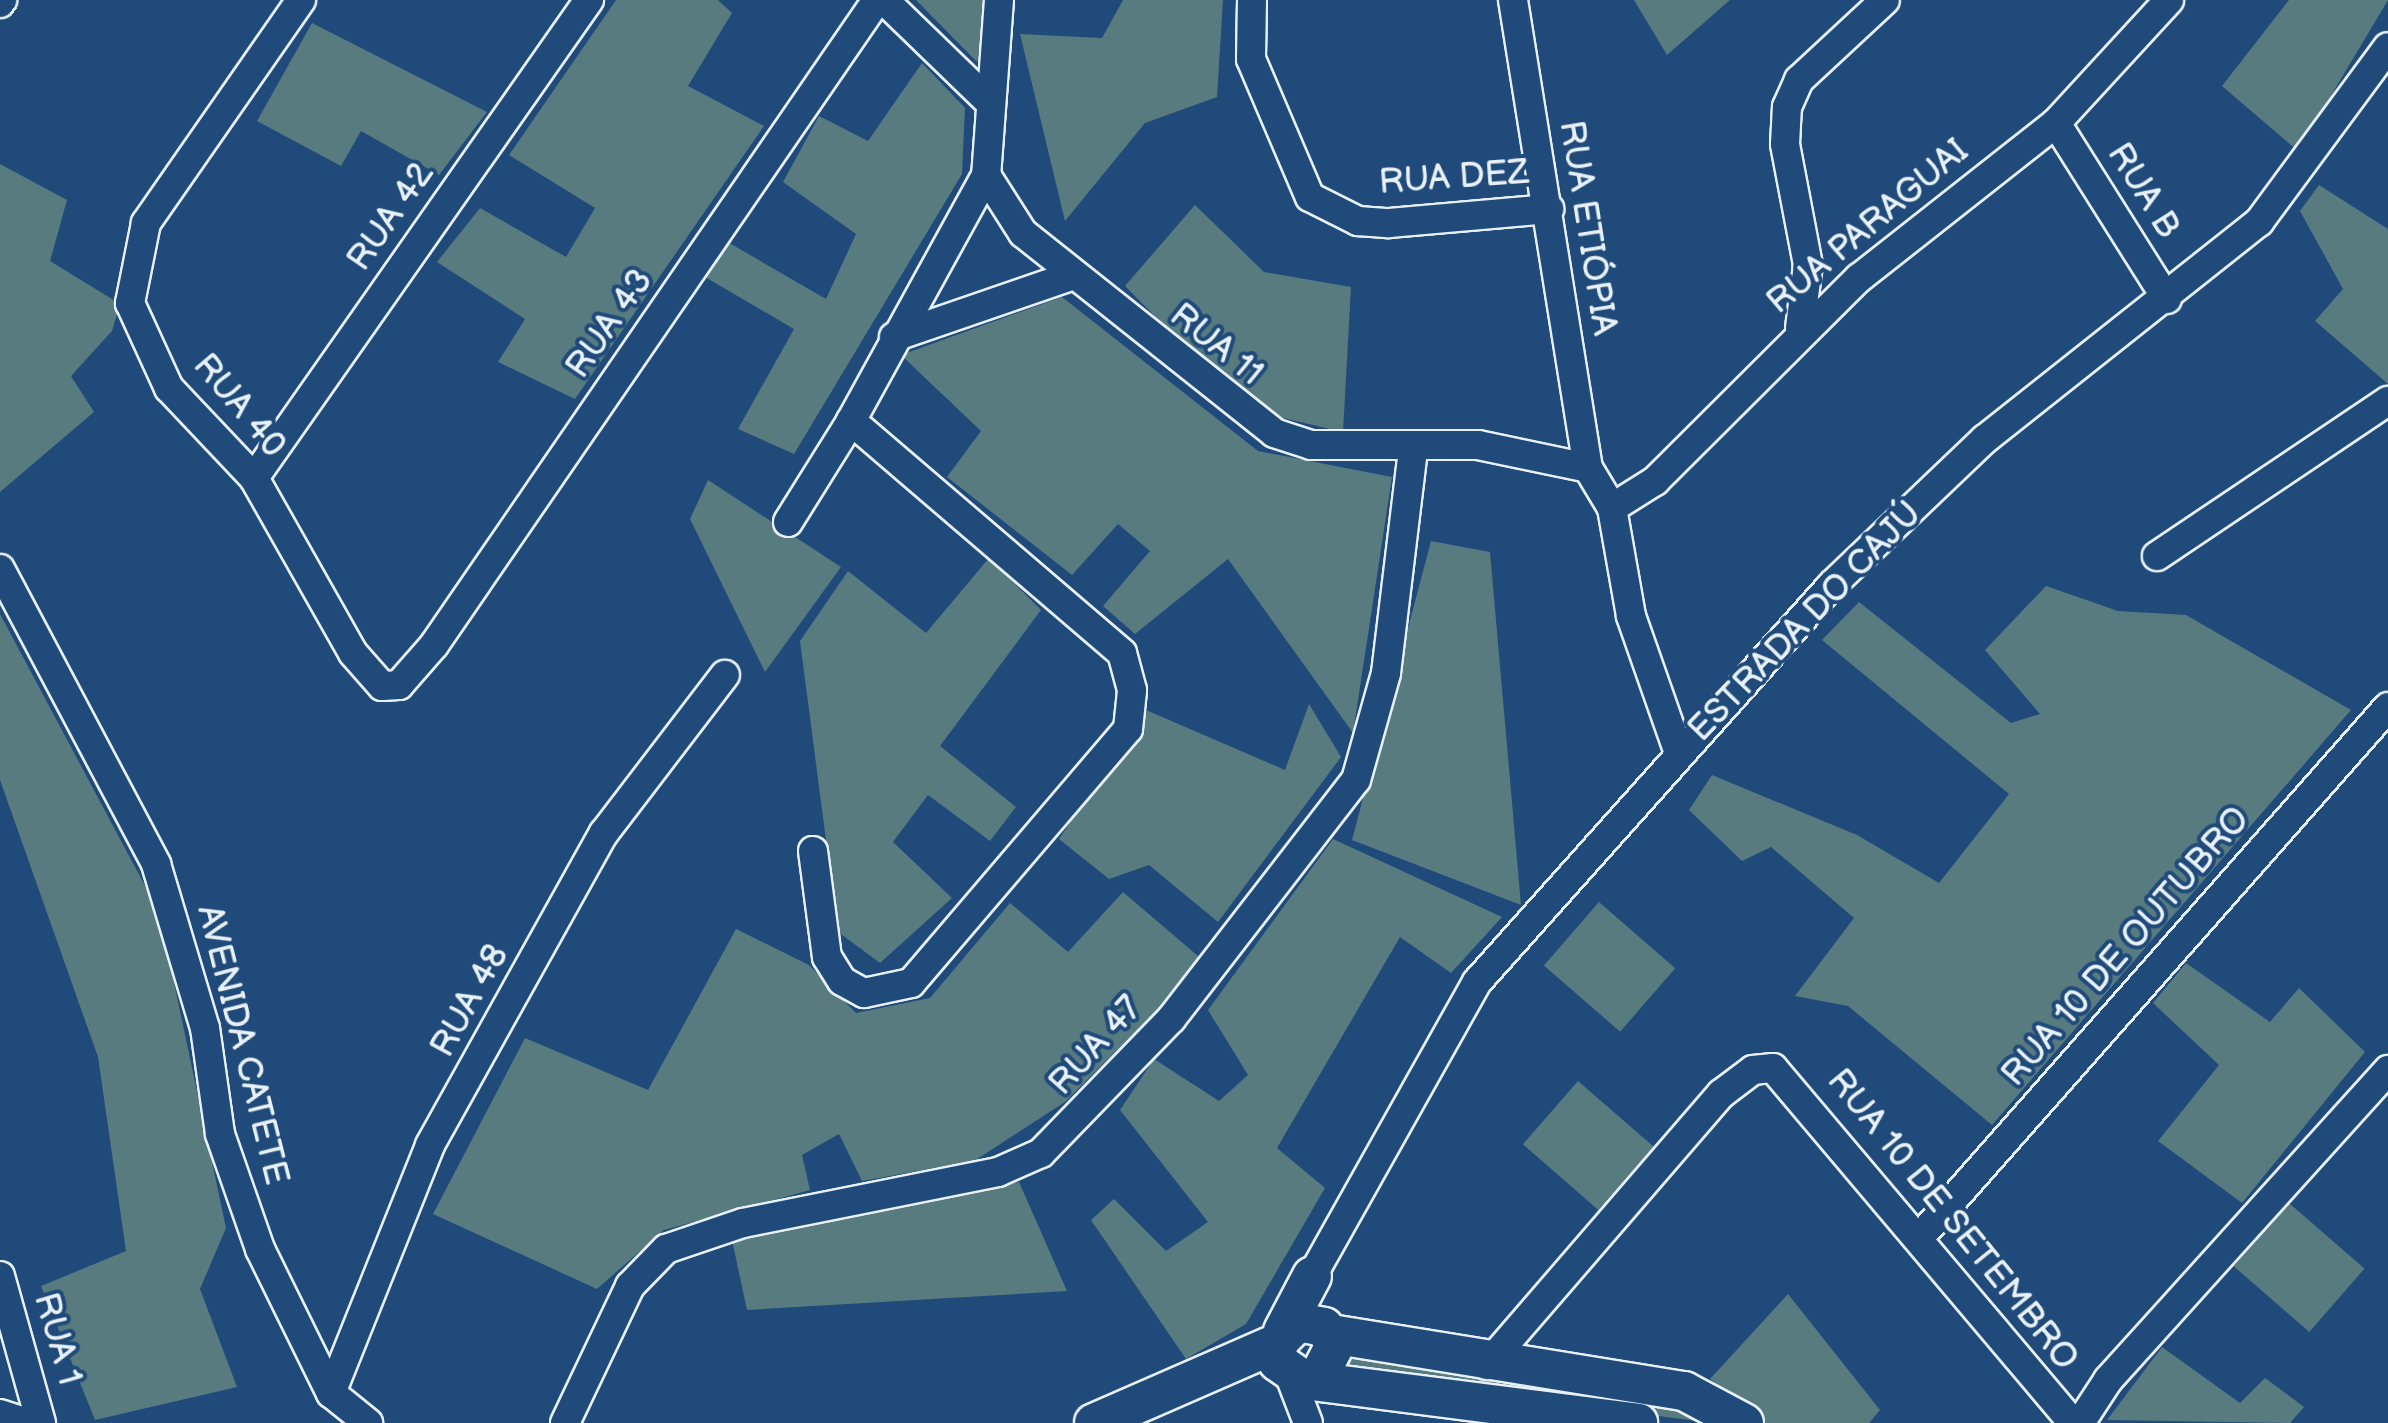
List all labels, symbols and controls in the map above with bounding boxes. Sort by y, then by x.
street label: RUA ETIÓPIA [1549,118,1625,338]
street label: RUA PARAGUAI [1759,131,1977,323]
street label: RUA B [2098,136,2188,246]
street label: RUA DEZ [1377,152,1531,204]
street label: RUA 42 [339,155,443,279]
street label: RUA 43 [557,261,663,387]
street label: RUA 11 [1161,295,1271,395]
street label: RUA 40 [184,346,294,466]
street label: ESTRADA DO CAJÚ [1680,493,1930,751]
street label: RUA 10 DE OUTUBRO [1993,799,2259,1095]
street label: AVENIDA CATETE [187,901,297,1189]
street label: RUA 48 [422,937,518,1065]
street label: RUA 47 [1041,988,1151,1104]
street label: RUA 10 DE SETEMBRO [1817,1061,2087,1379]
street label: RUA 1 [24,1288,90,1390]

